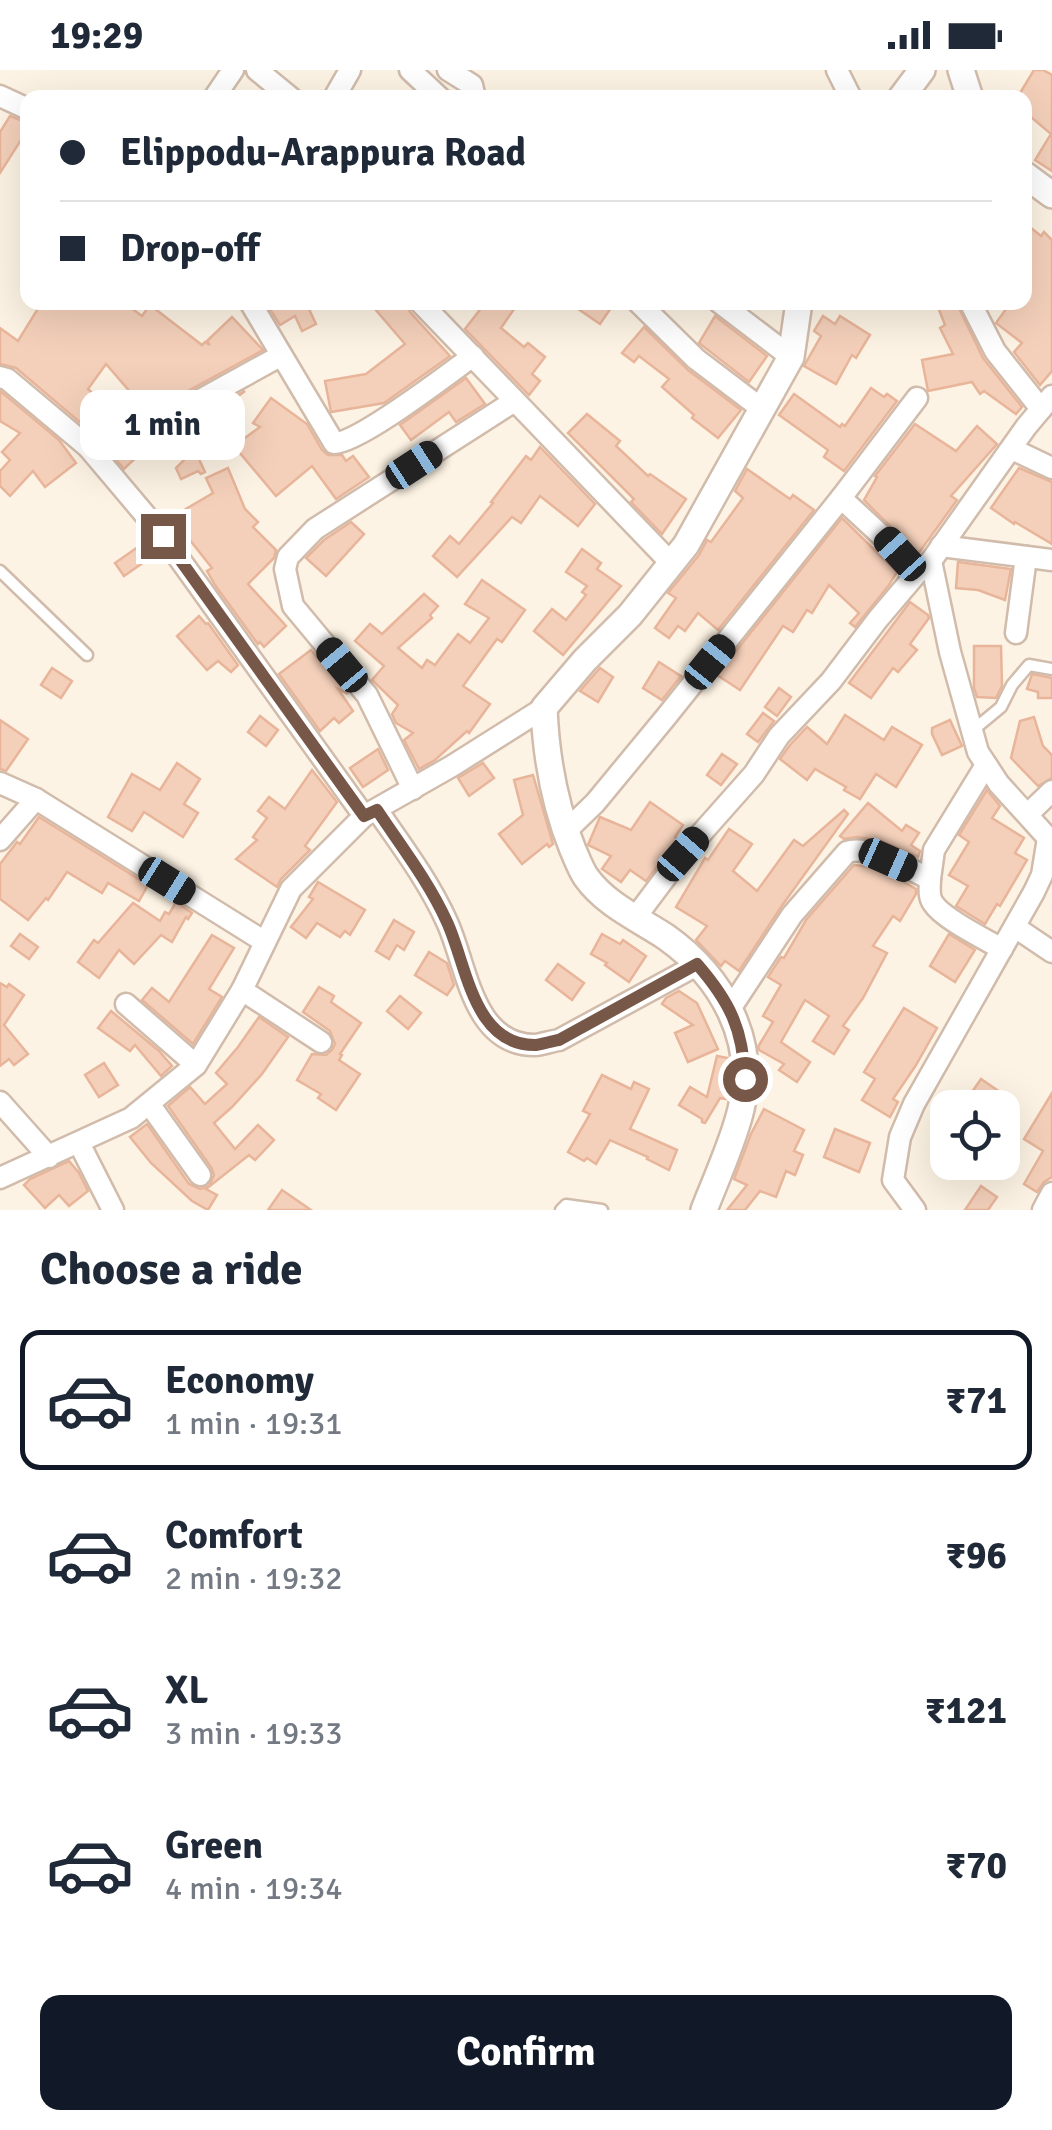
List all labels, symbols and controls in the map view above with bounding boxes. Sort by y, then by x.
text: 19:29 [50,12,143,59]
text: Elippodu-Arappura Road [120,129,526,176]
text: Drop-off [120,225,260,272]
callout: 1 min [80,391,246,461]
text: 1 min [124,405,201,444]
car [381,436,447,494]
route end [141,514,186,559]
car [869,522,931,586]
car [679,629,741,695]
car [311,632,373,698]
car [652,822,714,886]
car [854,834,922,886]
car [134,852,200,910]
route start [723,1057,768,1102]
map controls [930,1090,1020,1180]
button: locate [930,1090,1020,1180]
text: Choose a ride [40,1242,303,1297]
icon: car [45,1355,135,1445]
text: Economy [165,1357,314,1404]
text: ₹71 [945,1377,1007,1424]
text: 1 min · 19:31 [165,1404,343,1443]
icon: car [45,1510,135,1600]
text: Comfort [165,1512,303,1559]
text: ₹96 [945,1532,1007,1579]
text: 2 min · 19:32 [165,1559,343,1598]
icon: car [45,1665,135,1755]
text: XL [165,1667,208,1714]
text: ₹121 [925,1687,1007,1734]
text: 3 min · 19:33 [165,1714,343,1753]
icon: car [45,1820,135,1910]
text: Green [165,1822,263,1869]
text: ₹70 [945,1842,1007,1889]
text: 4 min · 19:34 [165,1869,343,1908]
button: Confirm [40,1995,1012,2110]

